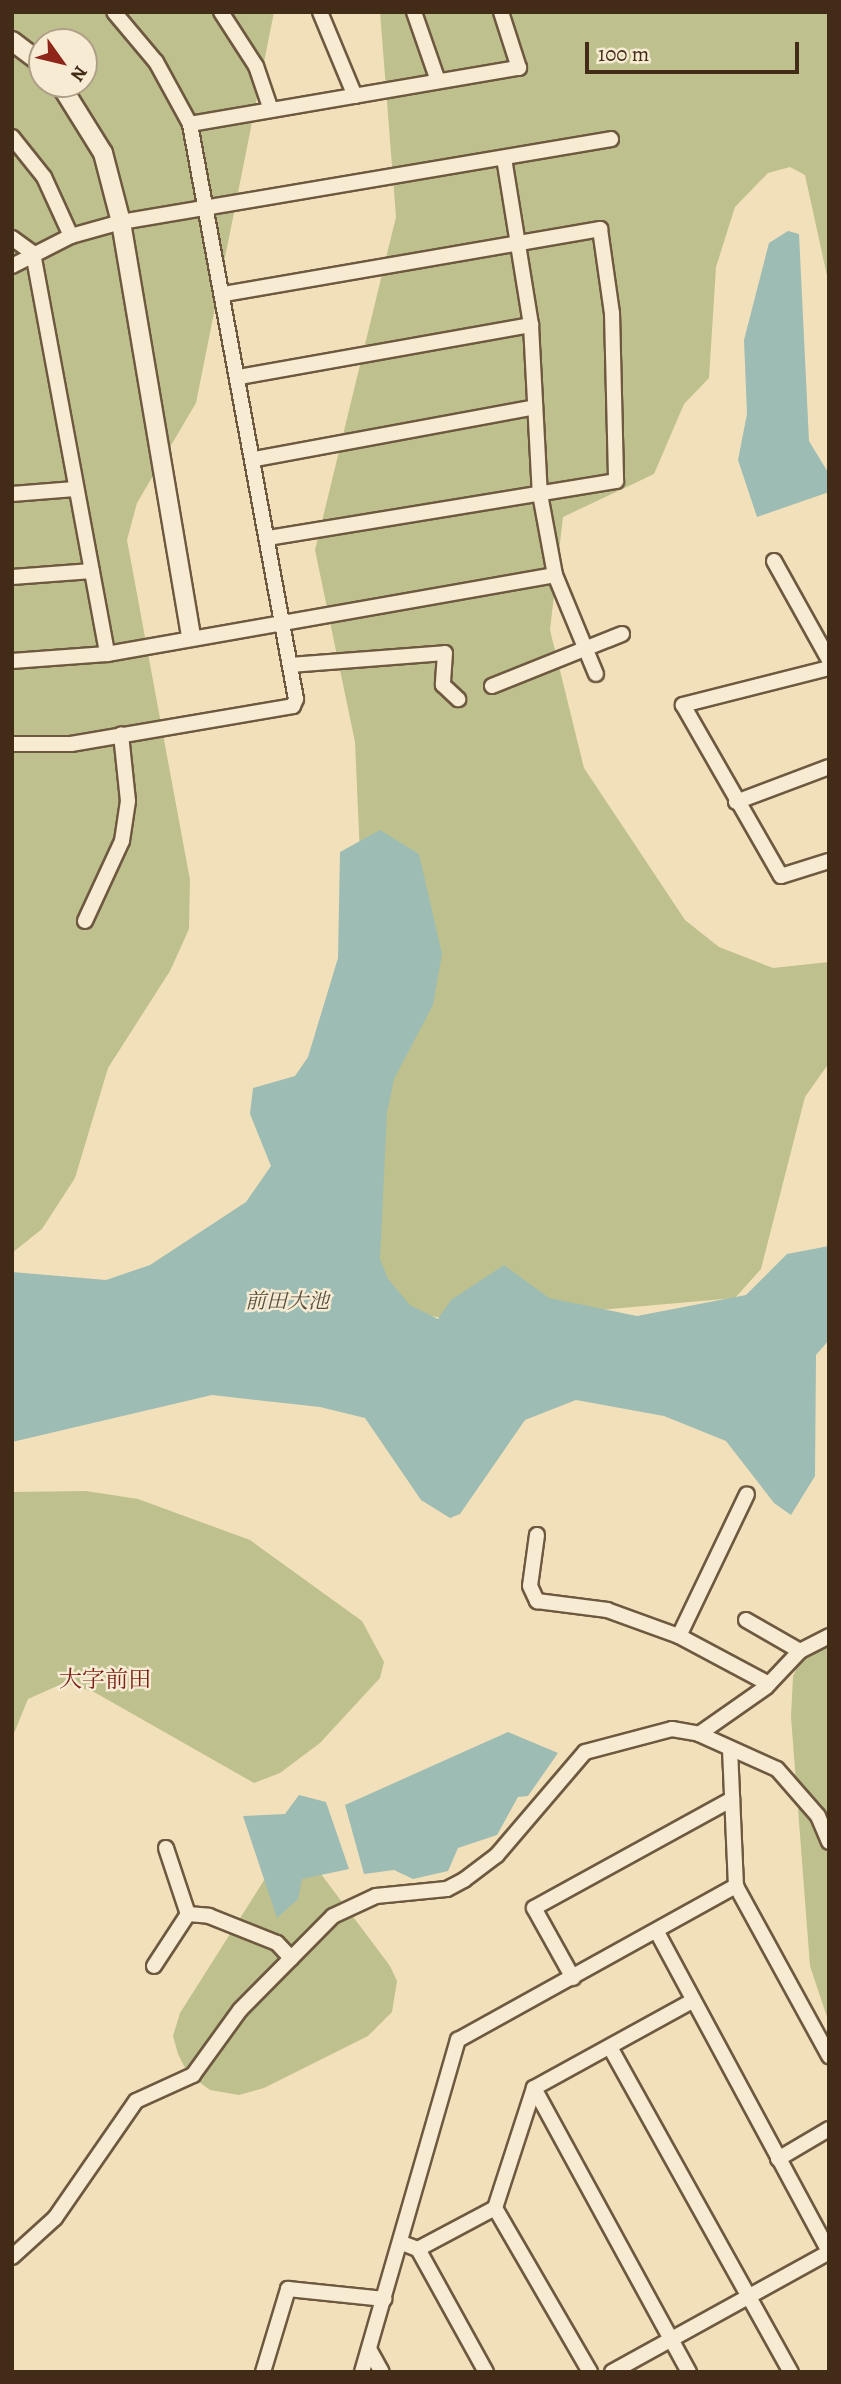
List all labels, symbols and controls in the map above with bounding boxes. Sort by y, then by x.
north arrow [28,28,98,98]
scale bar [589,28,802,72]
text: 100 m [598,40,649,68]
text: N [64,61,93,87]
water label: 前田大池 [245,1288,329,1314]
district label: 大字前田 [59,1666,151,1694]

